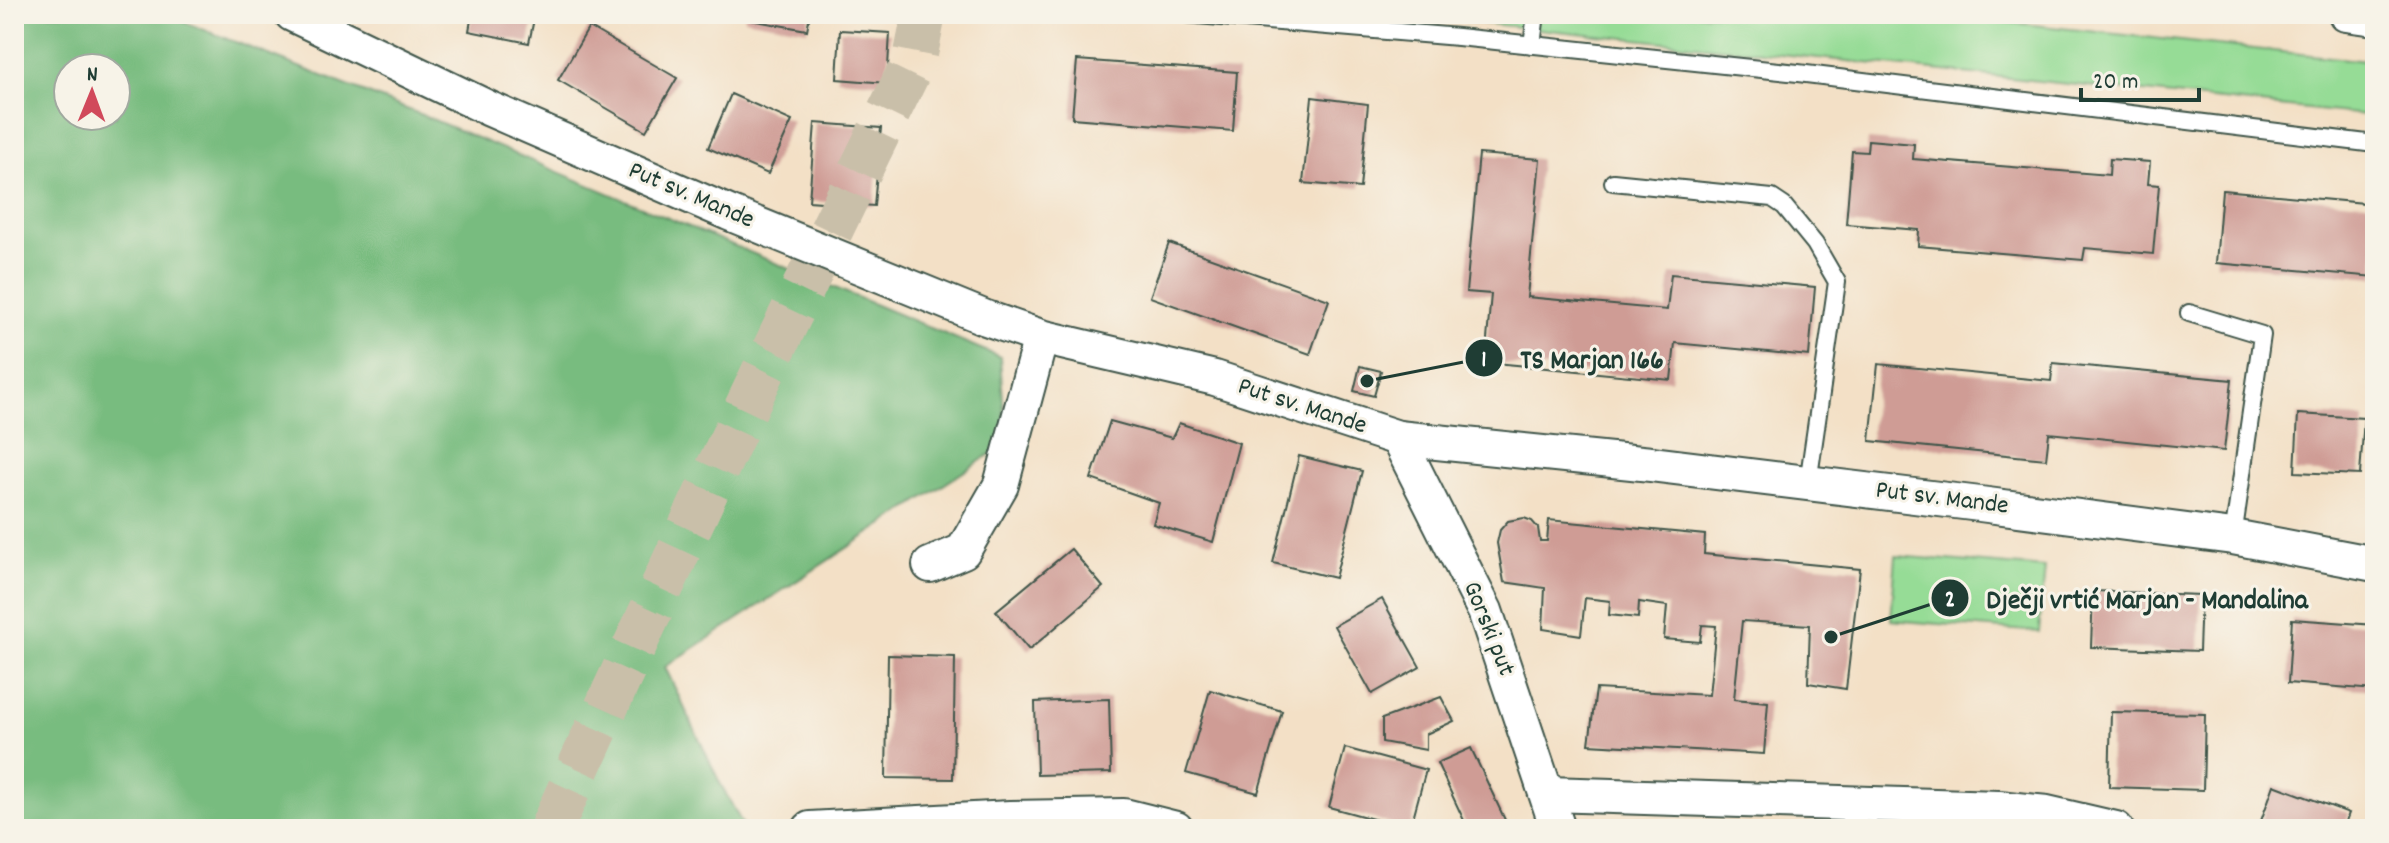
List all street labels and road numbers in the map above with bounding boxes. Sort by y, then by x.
street label: Put sv. Mande [622,153,760,239]
street label: Put sv. Mande [1233,369,1371,445]
street label: Put sv. Mande [1873,472,2011,526]
street label: Gorski put [1452,576,1524,682]

